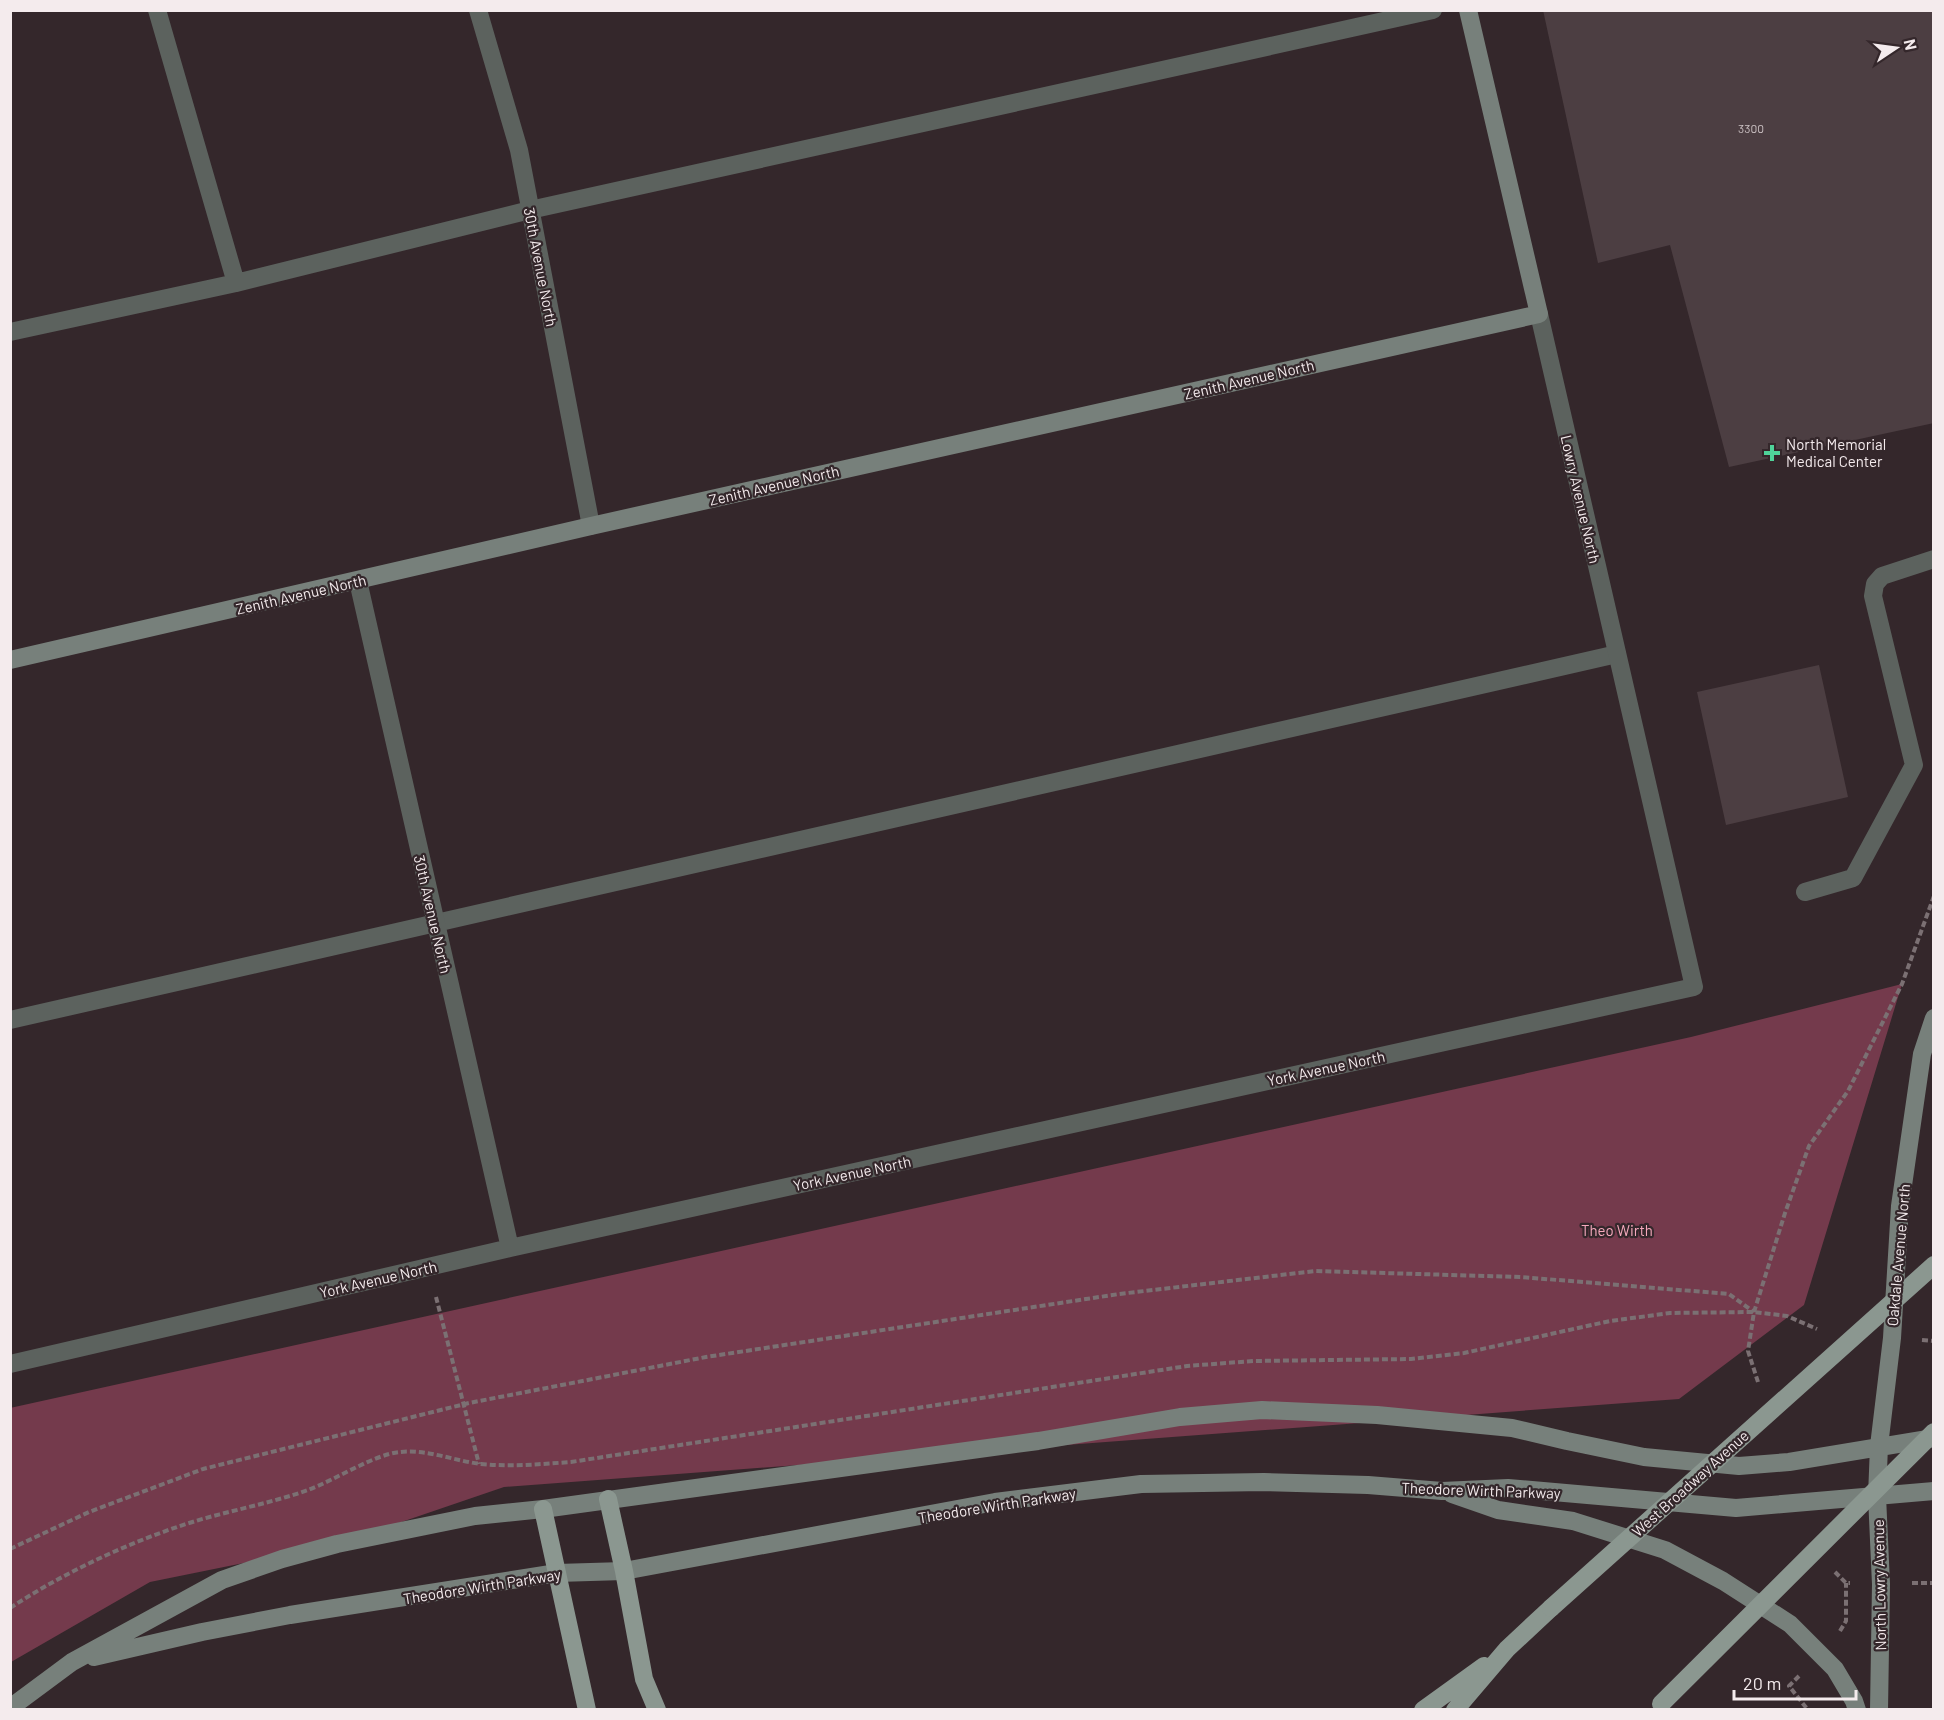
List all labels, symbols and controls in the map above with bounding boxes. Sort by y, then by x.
north arrow [1866,18,1926,78]
text: N [1901,37,1922,52]
house number: 3300 [1738,121,1764,135]
street label: 30th Avenue North [521,206,561,328]
street label: Zenith Avenue North [1182,355,1316,403]
street label: Lowry Avenue North [1557,433,1605,565]
place label: North Memorial Medical Center [1786,435,1886,470]
marker: North Memorial Medical Center [1763,444,1781,462]
street label: Zenith Avenue North [707,461,841,509]
street label: Zenith Avenue North [234,570,368,618]
street label: 30th Avenue North [411,853,455,975]
street label: York Avenue North [1265,1047,1387,1089]
street label: York Avenue North [791,1152,913,1194]
street label: Oakdale Avenue North [1883,1183,1913,1327]
park label: Theo Wirth [1581,1221,1653,1239]
street label: York Avenue North [318,1257,438,1301]
street label: West Broadway Avenue [1628,1426,1752,1540]
street label: Theodore Wirth Parkway [1401,1478,1561,1502]
street label: Theodore Wirth Parkway [917,1484,1077,1526]
street label: North Lowry Avenue [1869,1519,1889,1651]
street label: Theodore Wirth Parkway [402,1565,562,1607]
scale bar [1734,1663,1856,1701]
text: 20 m [1743,1672,1781,1694]

